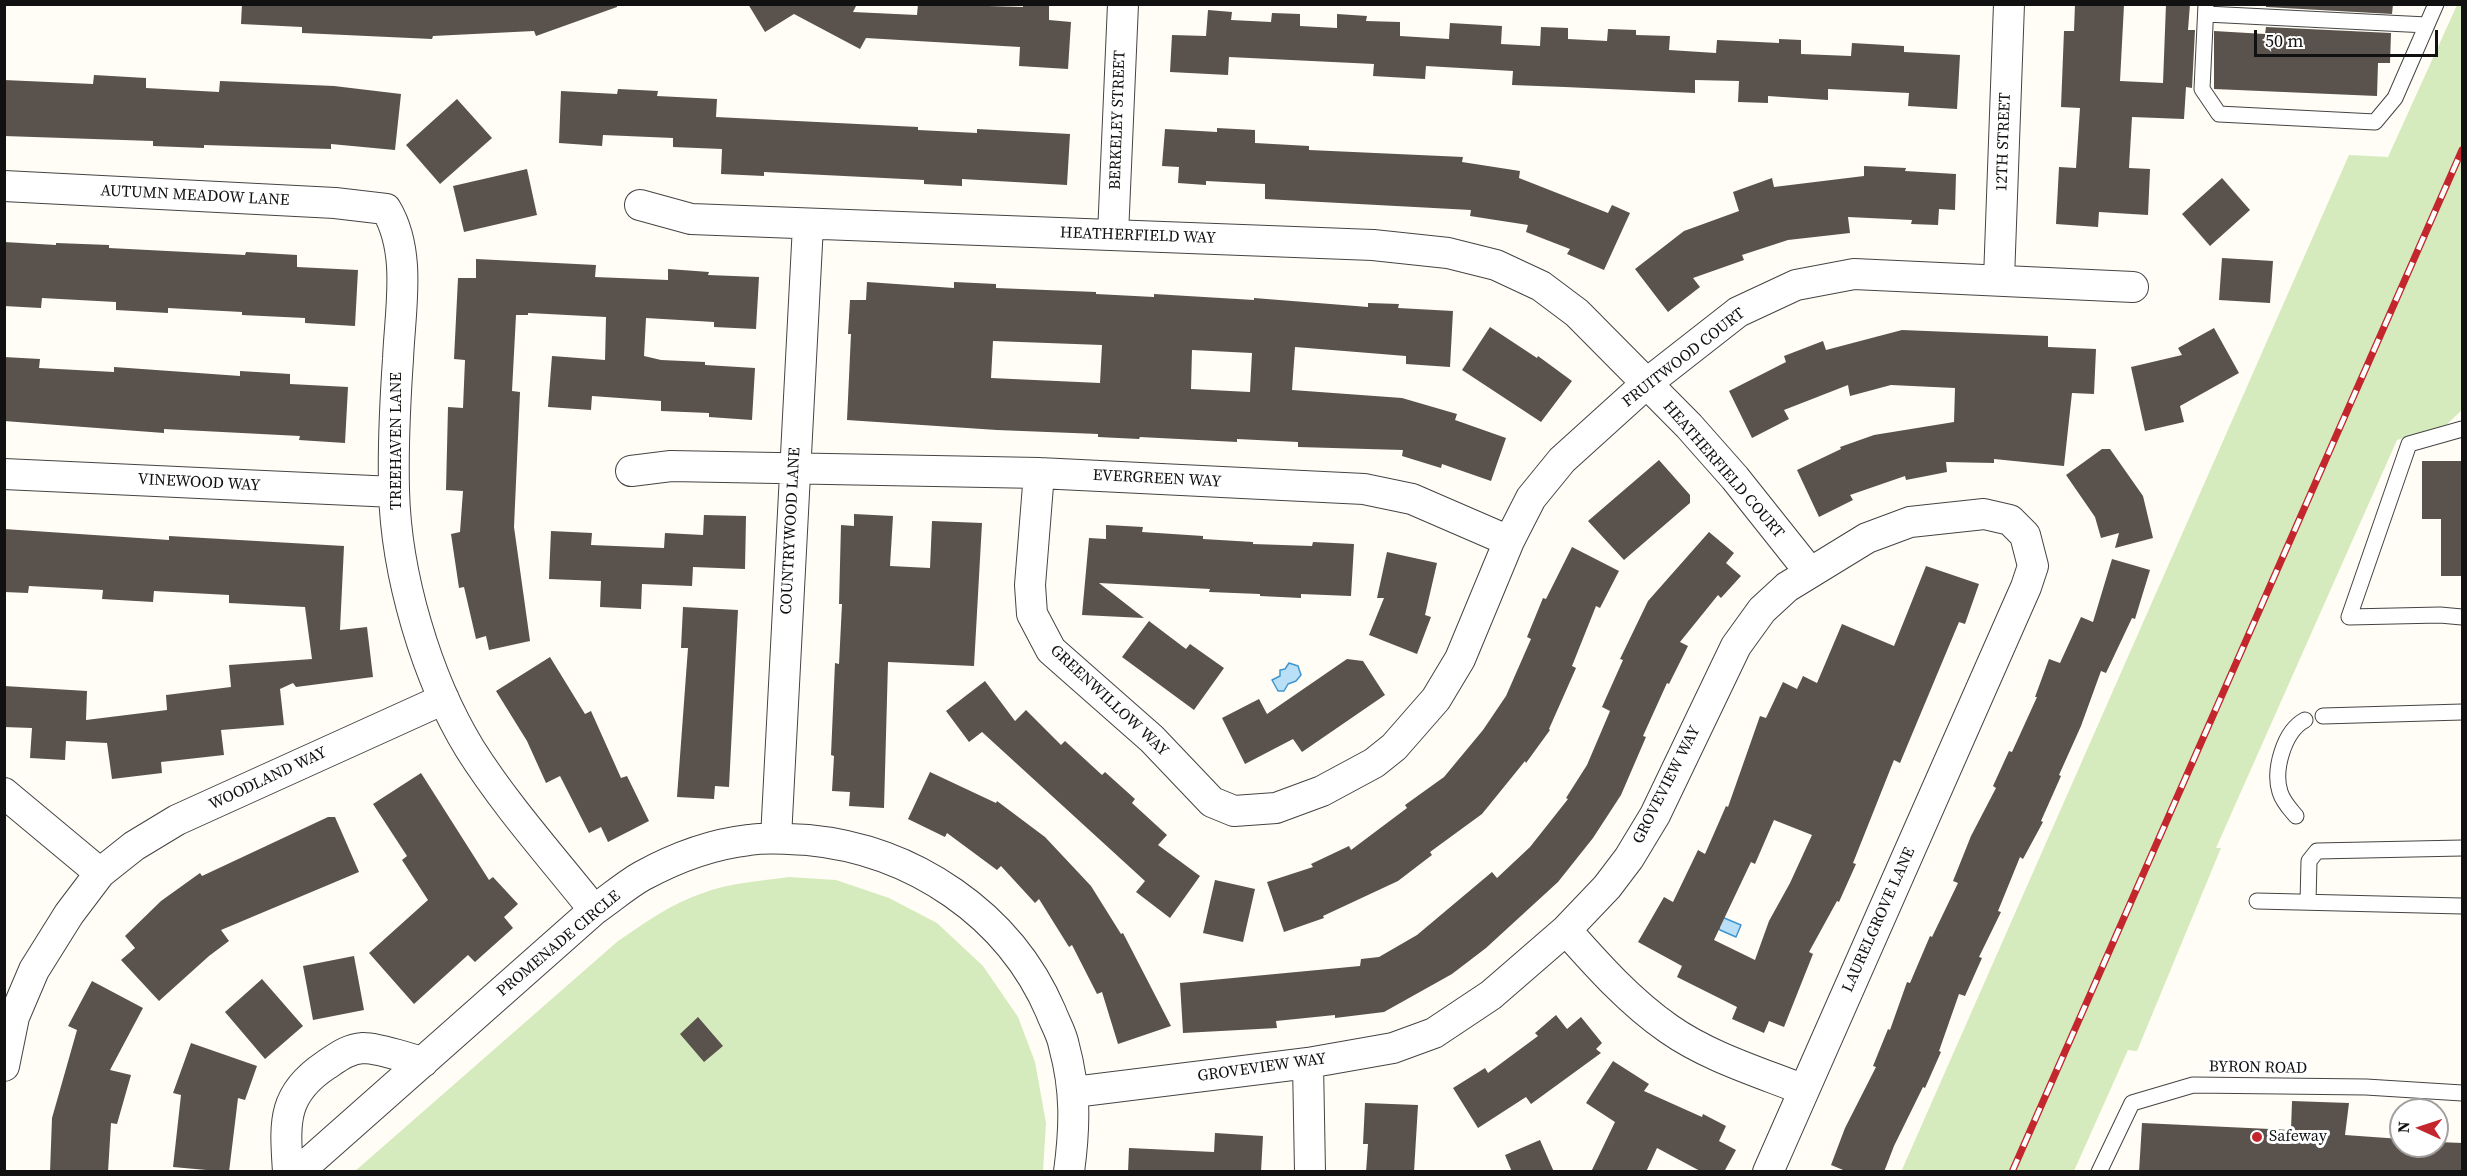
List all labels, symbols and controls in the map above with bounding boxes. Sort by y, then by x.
scale bar [2257,18,2442,56]
text: 50 m [2265,28,2303,53]
street label: BERKELEY STREET [1106,50,1130,190]
street label: 12TH STREET [1993,92,2015,192]
street label: AUTUMN MEADOW LANE [100,181,290,211]
street label: HEATHERFIELD WAY [1060,224,1216,248]
street label: FRUITWOOD COURT [1619,304,1749,412]
street label: TREEHAVEN LANE [387,372,407,510]
street label: HEATHERFIELD COURT [1658,398,1788,542]
street label: COUNTRYWOOD LANE [777,447,805,615]
street label: EVERGREEN WAY [1092,466,1222,492]
street label: VINEWOOD WAY [137,470,261,496]
street label: GREENWILLOW WAY [1046,641,1172,761]
street label: GROVEVIEW WAY [1629,723,1705,847]
street label: WOODLAND WAY [206,743,330,815]
street label: LAURELGROVE LANE [1838,845,1920,995]
street label: PROMENADE CIRCLE [493,887,625,1001]
street label: GROVEVIEW WAY [1196,1049,1328,1087]
street label: BYRON ROAD [2209,1058,2307,1078]
north arrow [2389,1098,2449,1158]
text: N [2392,1121,2414,1134]
place label: Safeway [2269,1127,2327,1147]
marker: Safeway [2250,1130,2264,1144]

